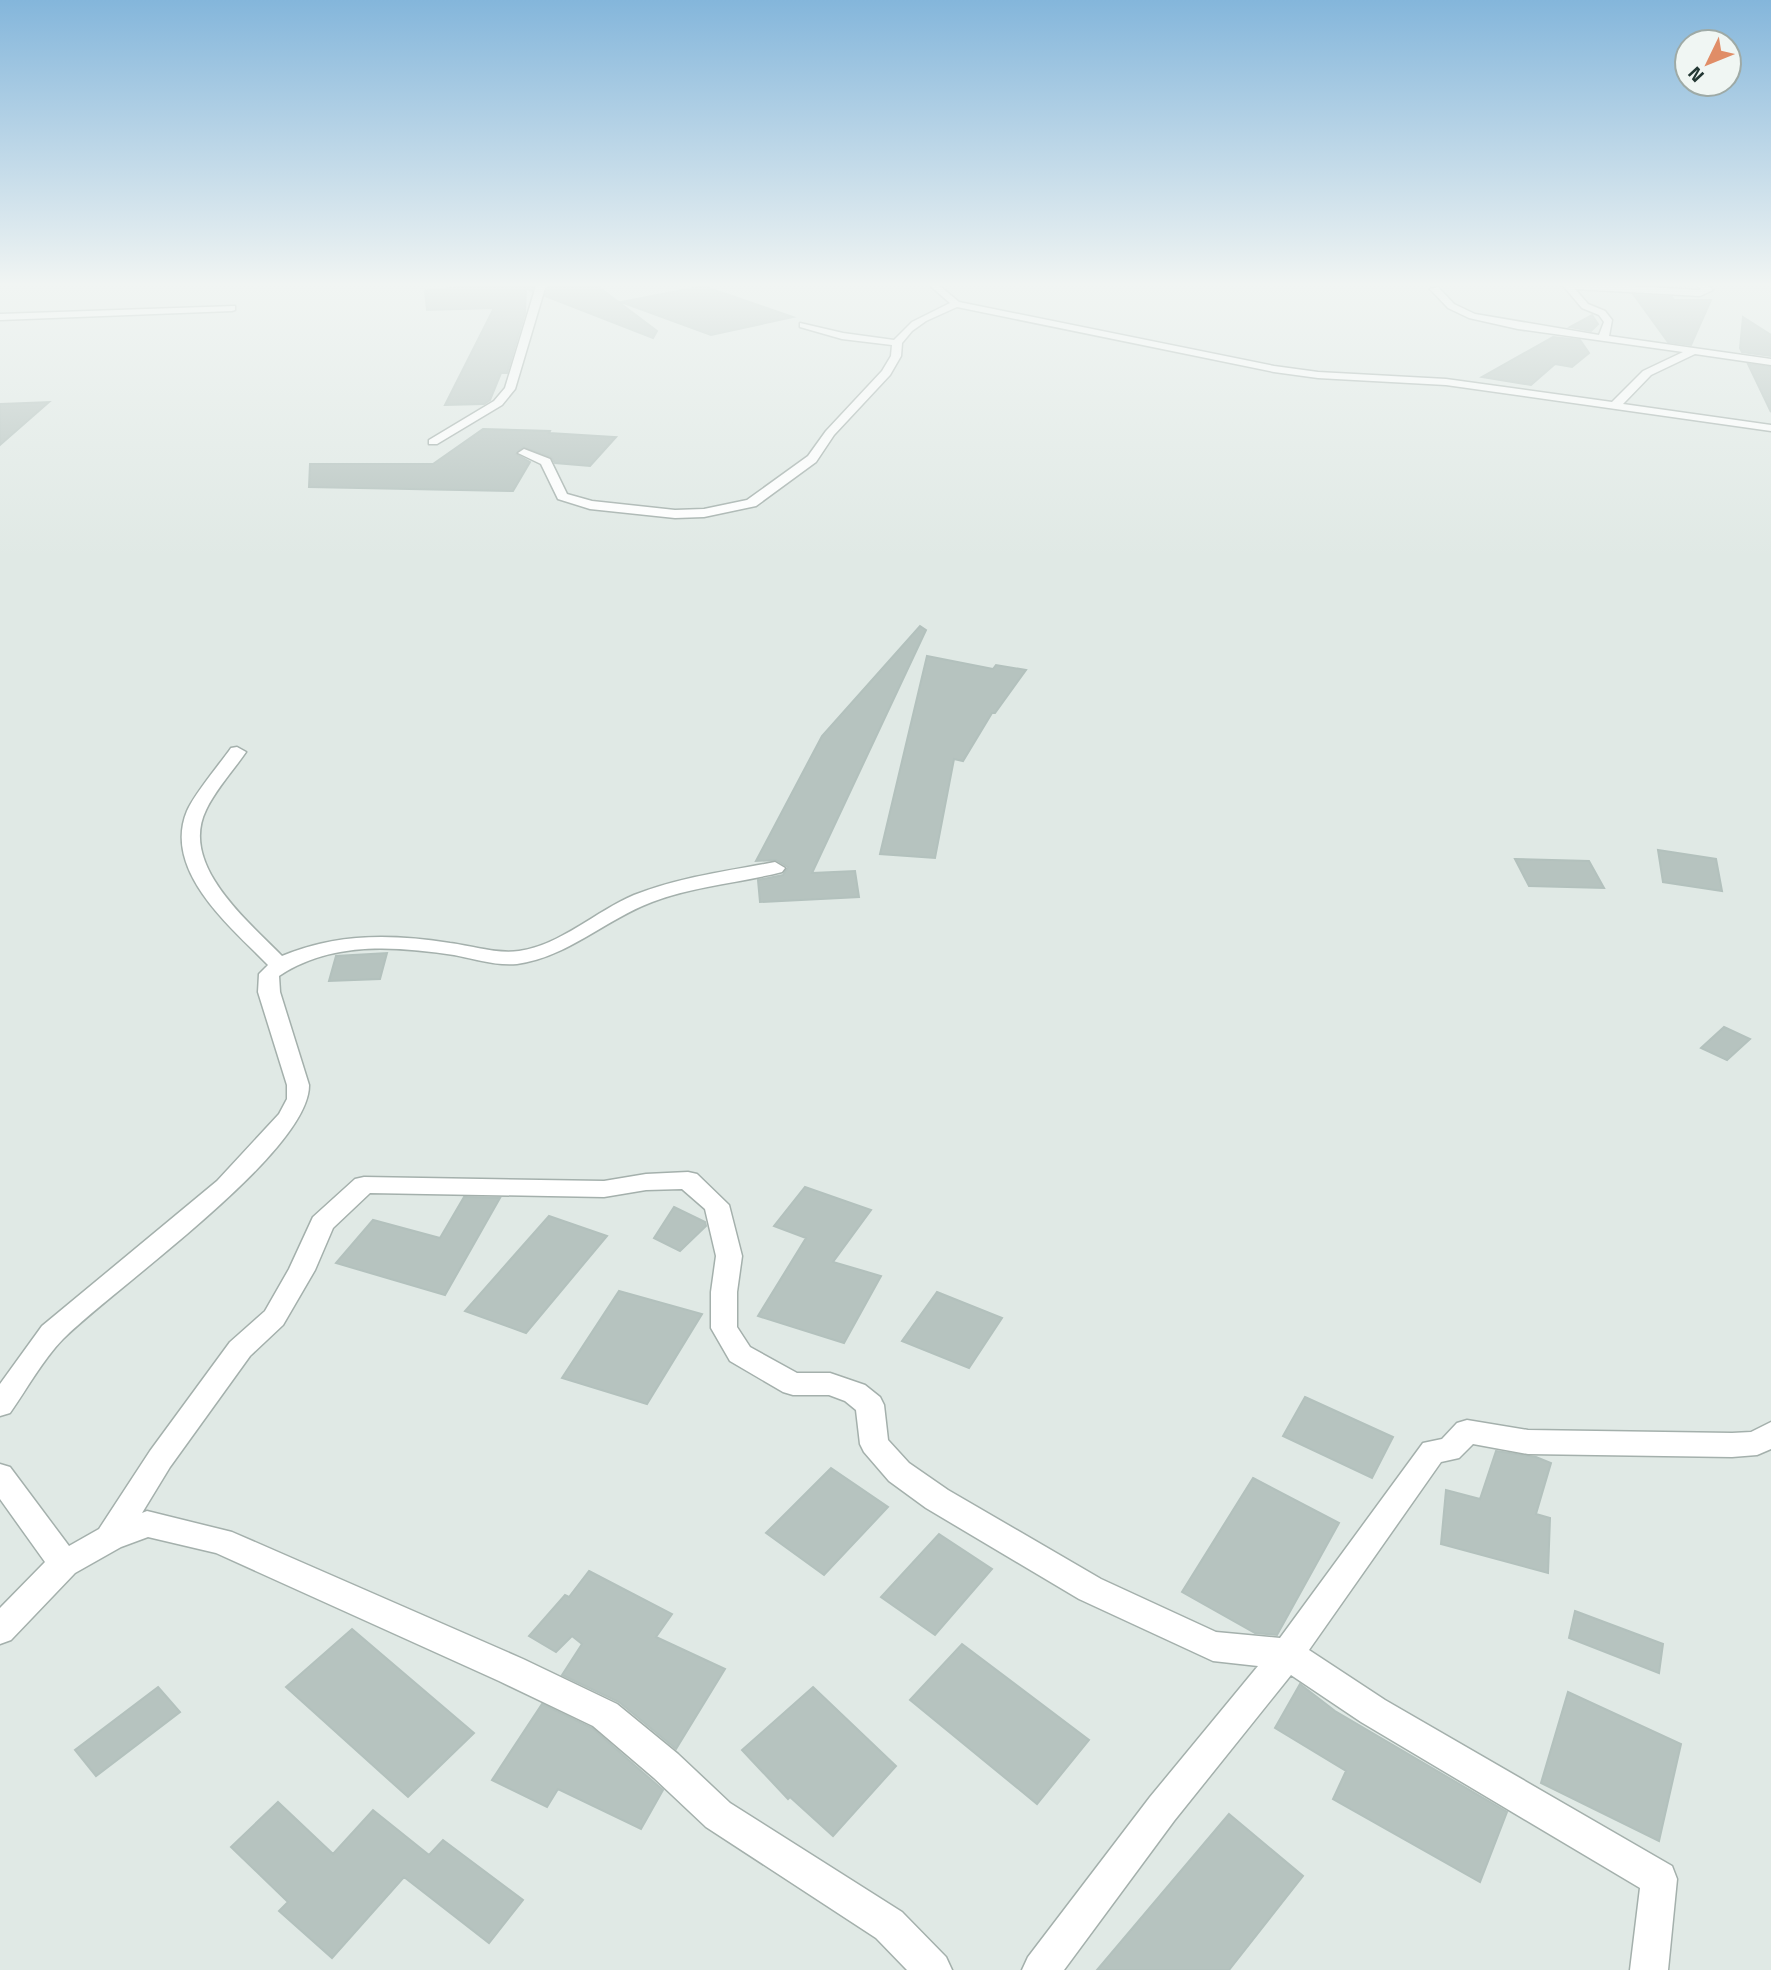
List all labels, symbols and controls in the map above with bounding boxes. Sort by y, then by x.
north arrow [1673,28,1743,98]
text: N [1680,60,1710,90]

